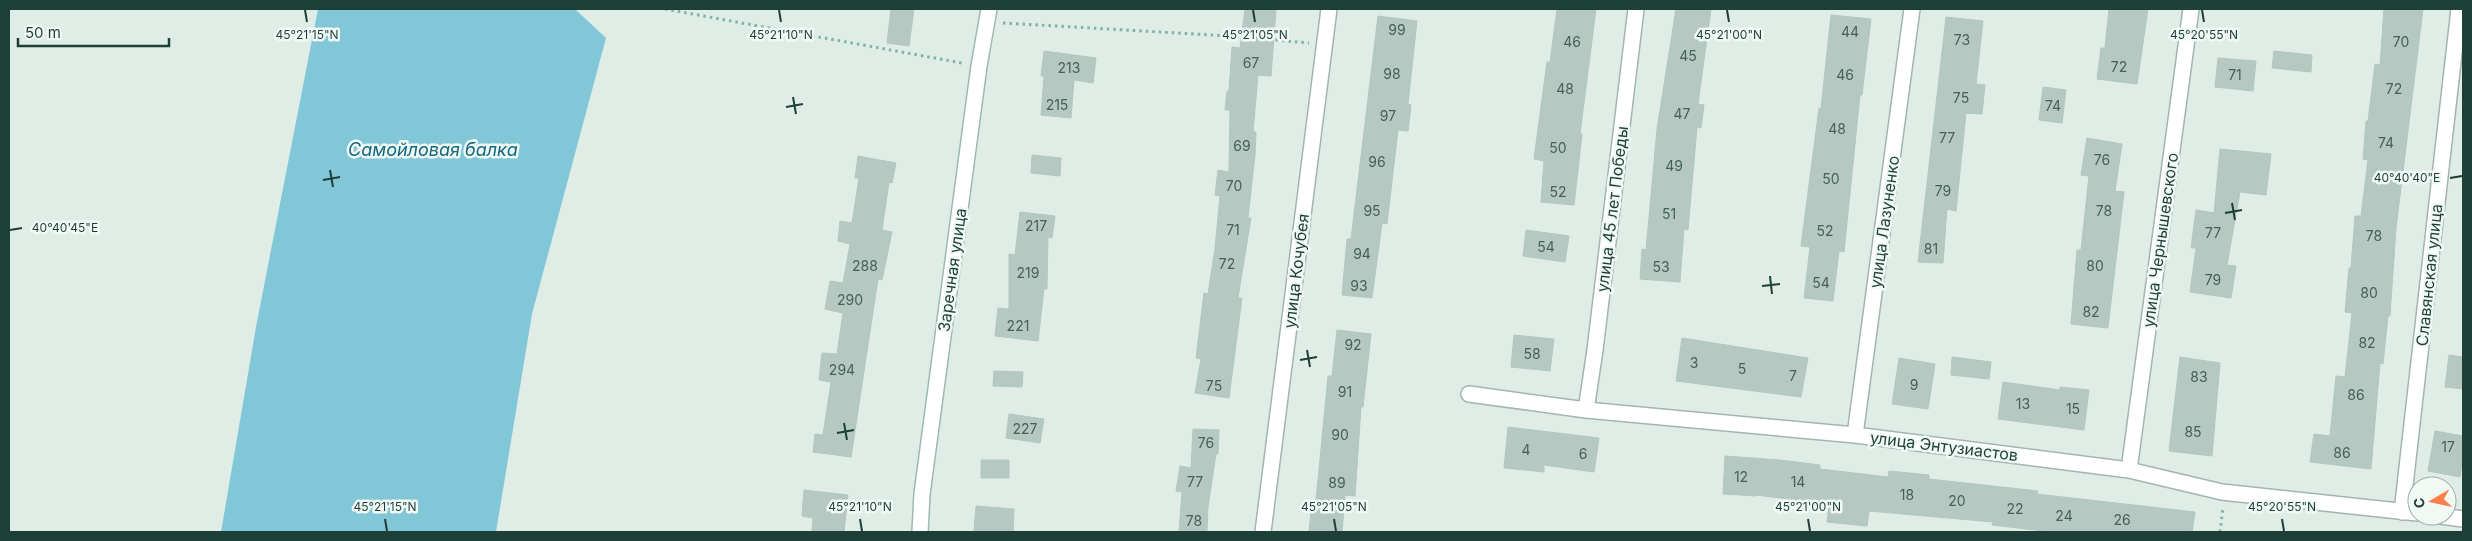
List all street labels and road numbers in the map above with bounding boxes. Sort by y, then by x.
street label: улица 45 лет Победы [1592,125,1632,293]
street label: улица Чернышевского [2138,151,2182,329]
street label: улица Лазуненко [1865,154,1903,290]
street label: Славянская улица [2412,203,2446,347]
street label: Заречная улица [933,207,971,333]
street label: улица Кочубея [1279,212,1313,330]
street label: улица Энтузиастов [1869,427,2019,465]

